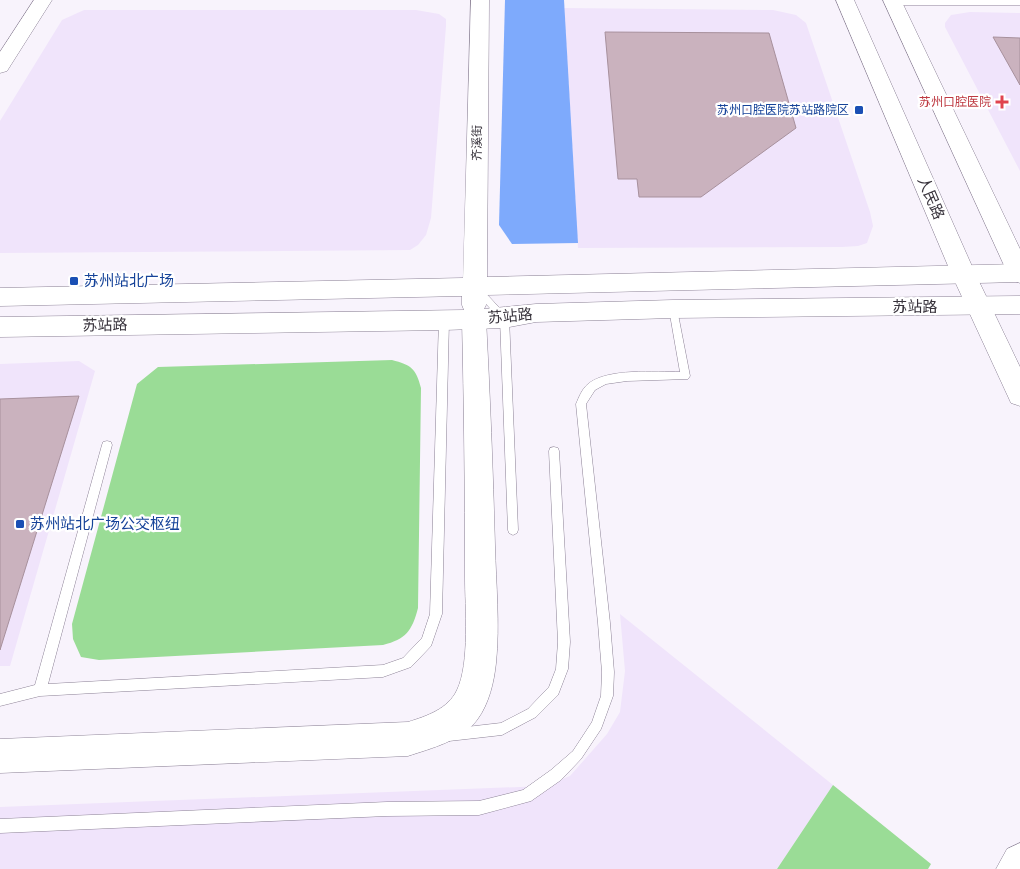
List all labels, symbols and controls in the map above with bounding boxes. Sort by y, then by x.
place label: 苏州口腔医院 [919,94,991,110]
marker: 苏州口腔医院 [995,95,1009,109]
place label: 苏州口腔医院苏站路院区 [717,102,849,118]
marker: 苏州口腔医院苏站路院区 [853,104,865,116]
street label: 齐溪街 [469,125,485,161]
street label: 人民路 [913,173,949,223]
place label: 苏州站北广场 [84,271,174,291]
marker: 苏州站北广场 [68,275,80,287]
street label: 苏站路 [892,297,938,317]
street label: 苏站路 [487,304,533,328]
street label: 苏站路 [82,315,128,335]
place label: 苏州站北广场公交枢纽 [30,514,180,534]
marker: 苏州站北广场公交枢纽 [14,518,26,530]

